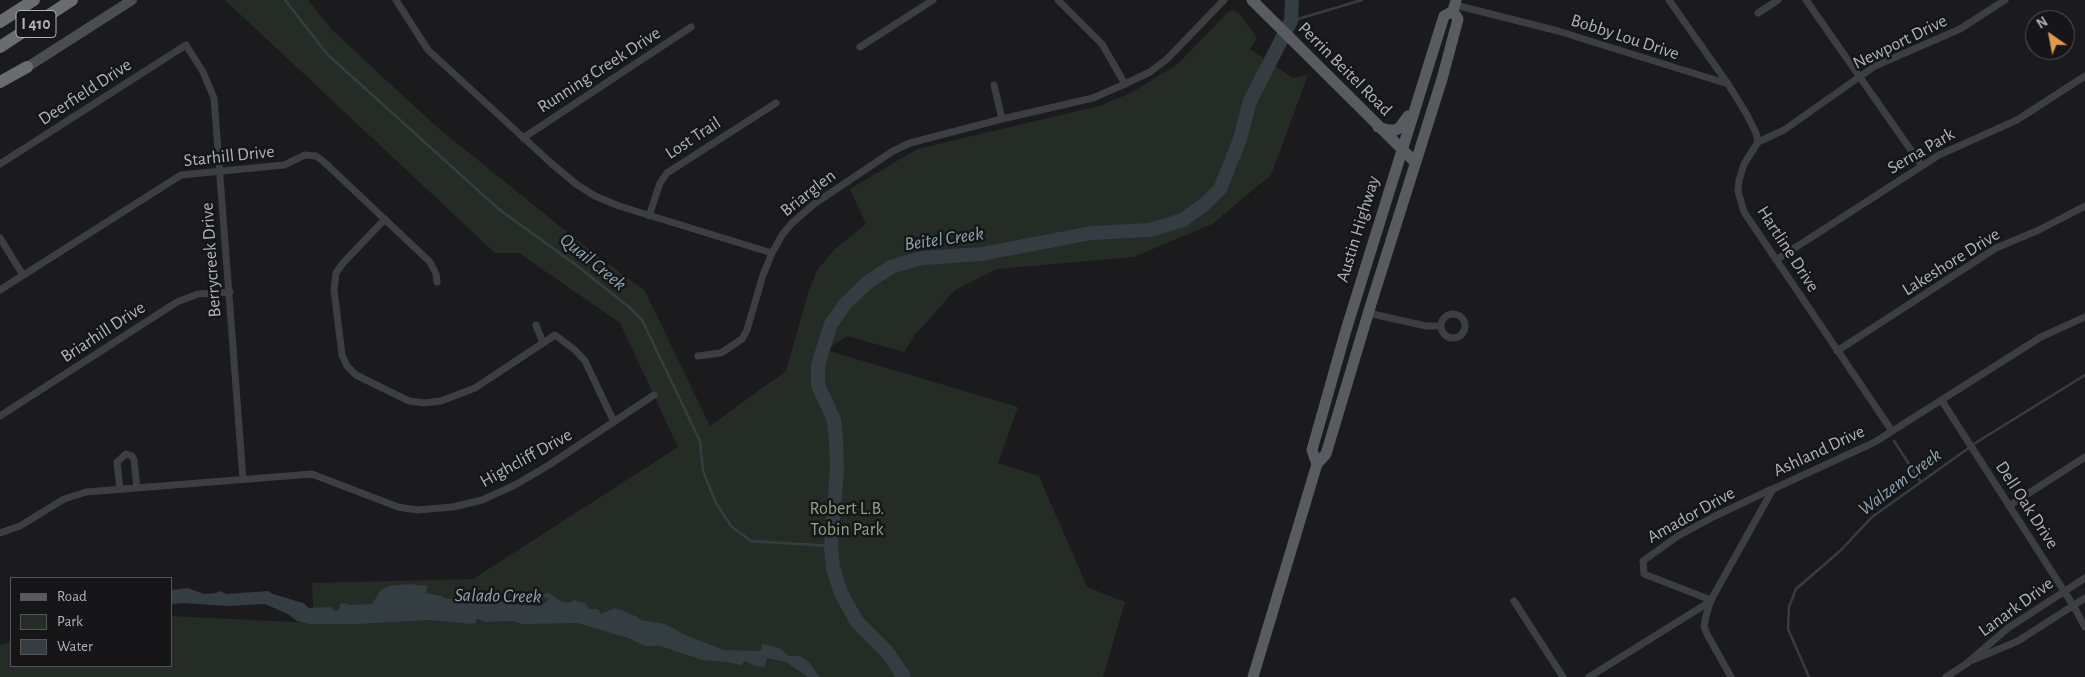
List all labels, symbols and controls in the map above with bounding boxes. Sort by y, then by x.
street label: Bobby Lou Drive [1568,9,1682,65]
road number: I 410 [16,10,56,38]
street label: Newport Drive [1849,10,1951,74]
north arrow [2025,10,2075,60]
text: N [2034,15,2050,32]
street label: Perrin Beitel Road [1293,17,1397,121]
street label: Running Creek Drive [533,22,665,118]
street label: Deerfield Drive [34,54,136,130]
street label: Lost Trail [661,112,725,164]
street label: Serna Park [1884,123,1958,179]
street label: Starhill Drive [183,140,275,172]
street label: Briarglen [776,165,840,221]
street label: Austin Highway [1332,173,1384,285]
street label: Berrycreek Drive [196,202,226,318]
street label: Hartline Drive [1752,202,1824,296]
water label: Beitel Creek [903,222,985,256]
street label: Lakeshore Drive [1898,223,2004,301]
water label: Quail Creek [555,228,631,296]
street label: Briarhill Drive [57,297,149,367]
street label: Ashland Drive [1770,420,1868,482]
street label: Highcliff Drive [476,424,576,492]
water label: Walzem Creek [1854,443,1946,521]
street label: Dell Oak Drive [1991,457,2063,553]
street label: Amador Drive [1643,482,1739,548]
park label: Robert L.B. Tobin Park [810,498,884,540]
street label: Lanark Drive [1974,573,2058,641]
legend [10,577,172,667]
water label: Salado Creek [454,584,542,608]
text: Road [57,589,87,604]
text: Park [57,614,83,629]
text: Water [57,639,93,654]

